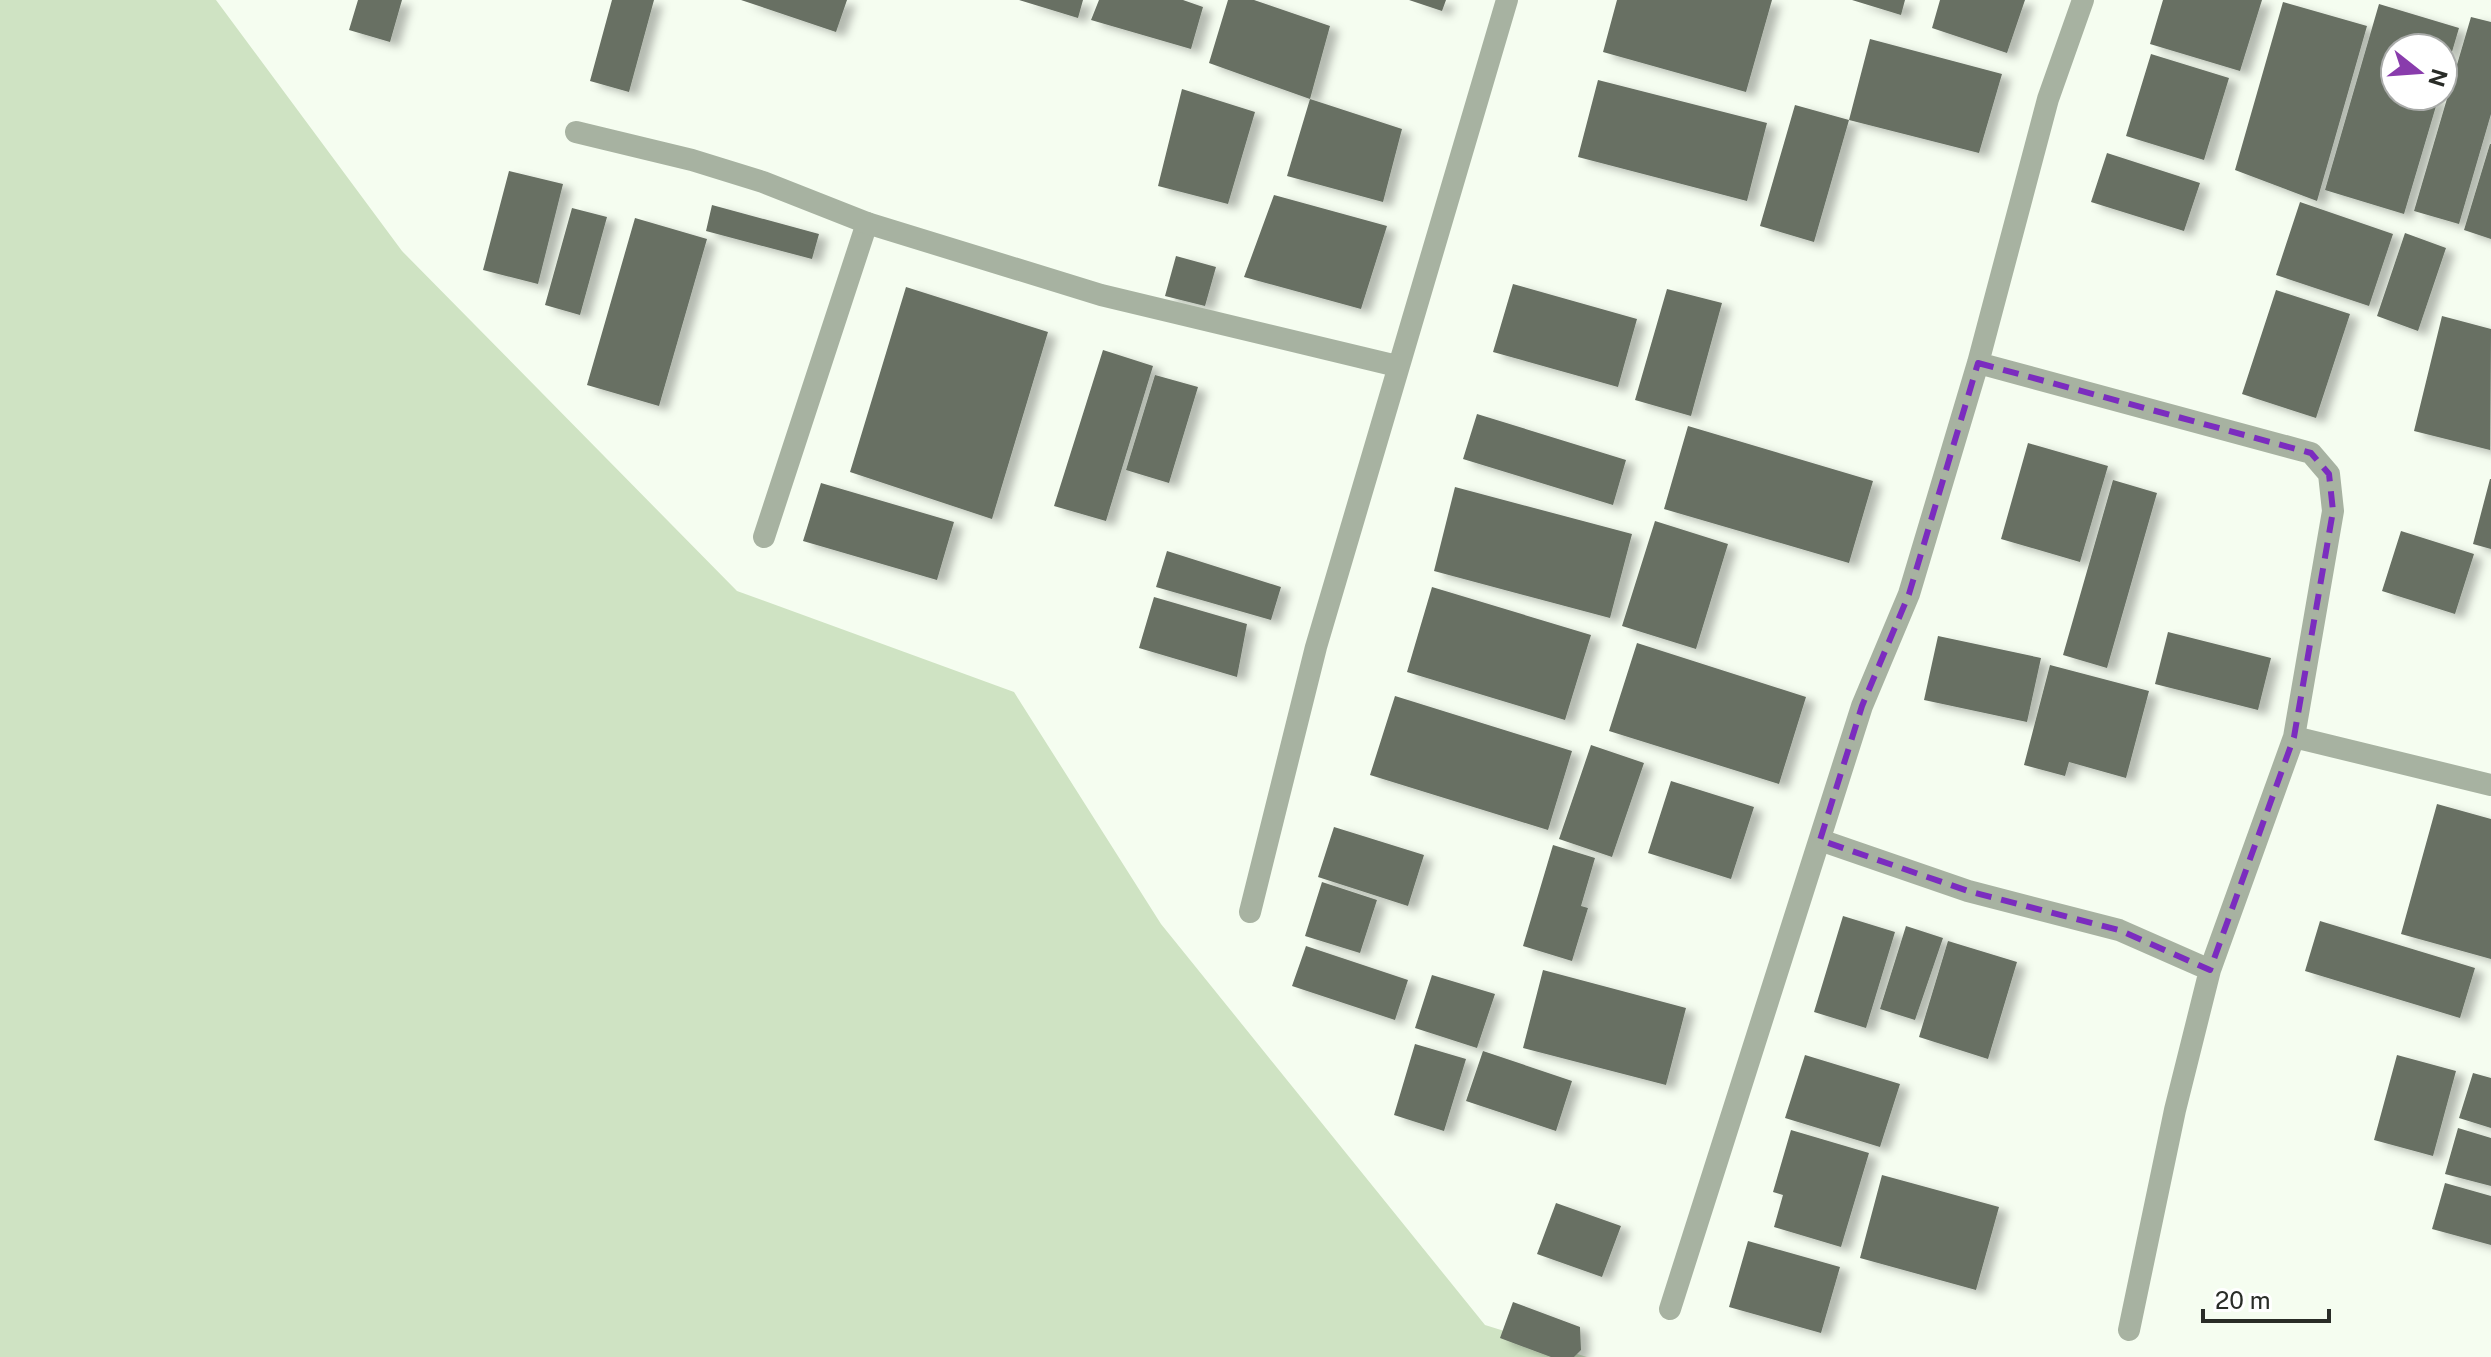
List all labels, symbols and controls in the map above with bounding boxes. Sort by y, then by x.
north arrow [2379,32,2459,112]
text: N [2423,66,2453,90]
scale bar [2203,1273,2329,1323]
text: 20 m [2215,1286,2271,1314]

